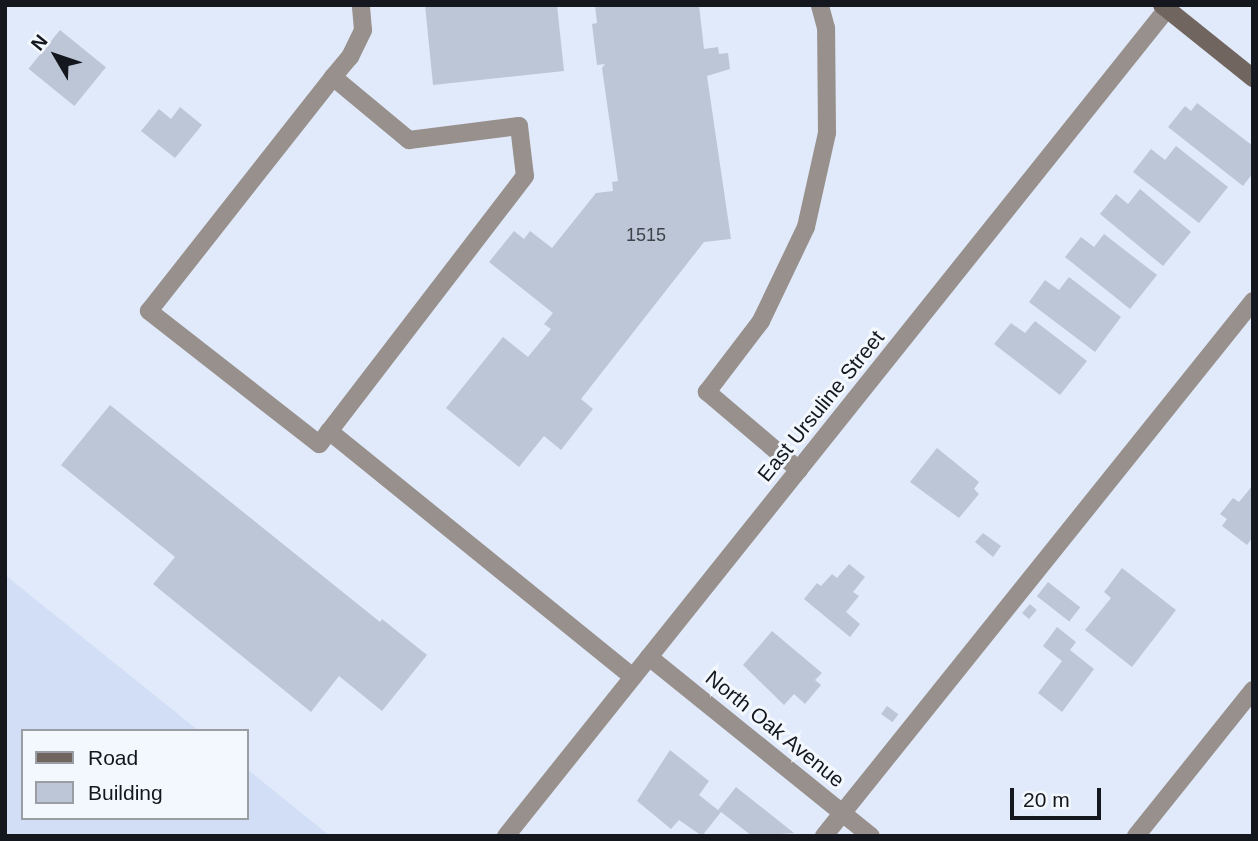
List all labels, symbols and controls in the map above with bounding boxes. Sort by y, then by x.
north arrow [21,21,91,91]
text: N [27,31,52,54]
house number: 1515 [626,224,666,246]
street label: East Ursuline Street [752,326,890,486]
street label: North Oak Avenue [700,665,850,793]
legend [21,729,248,820]
text: Road [88,746,138,769]
scale bar [1013,774,1104,818]
text: Building [88,781,163,804]
text: 20 m [1023,788,1070,811]

